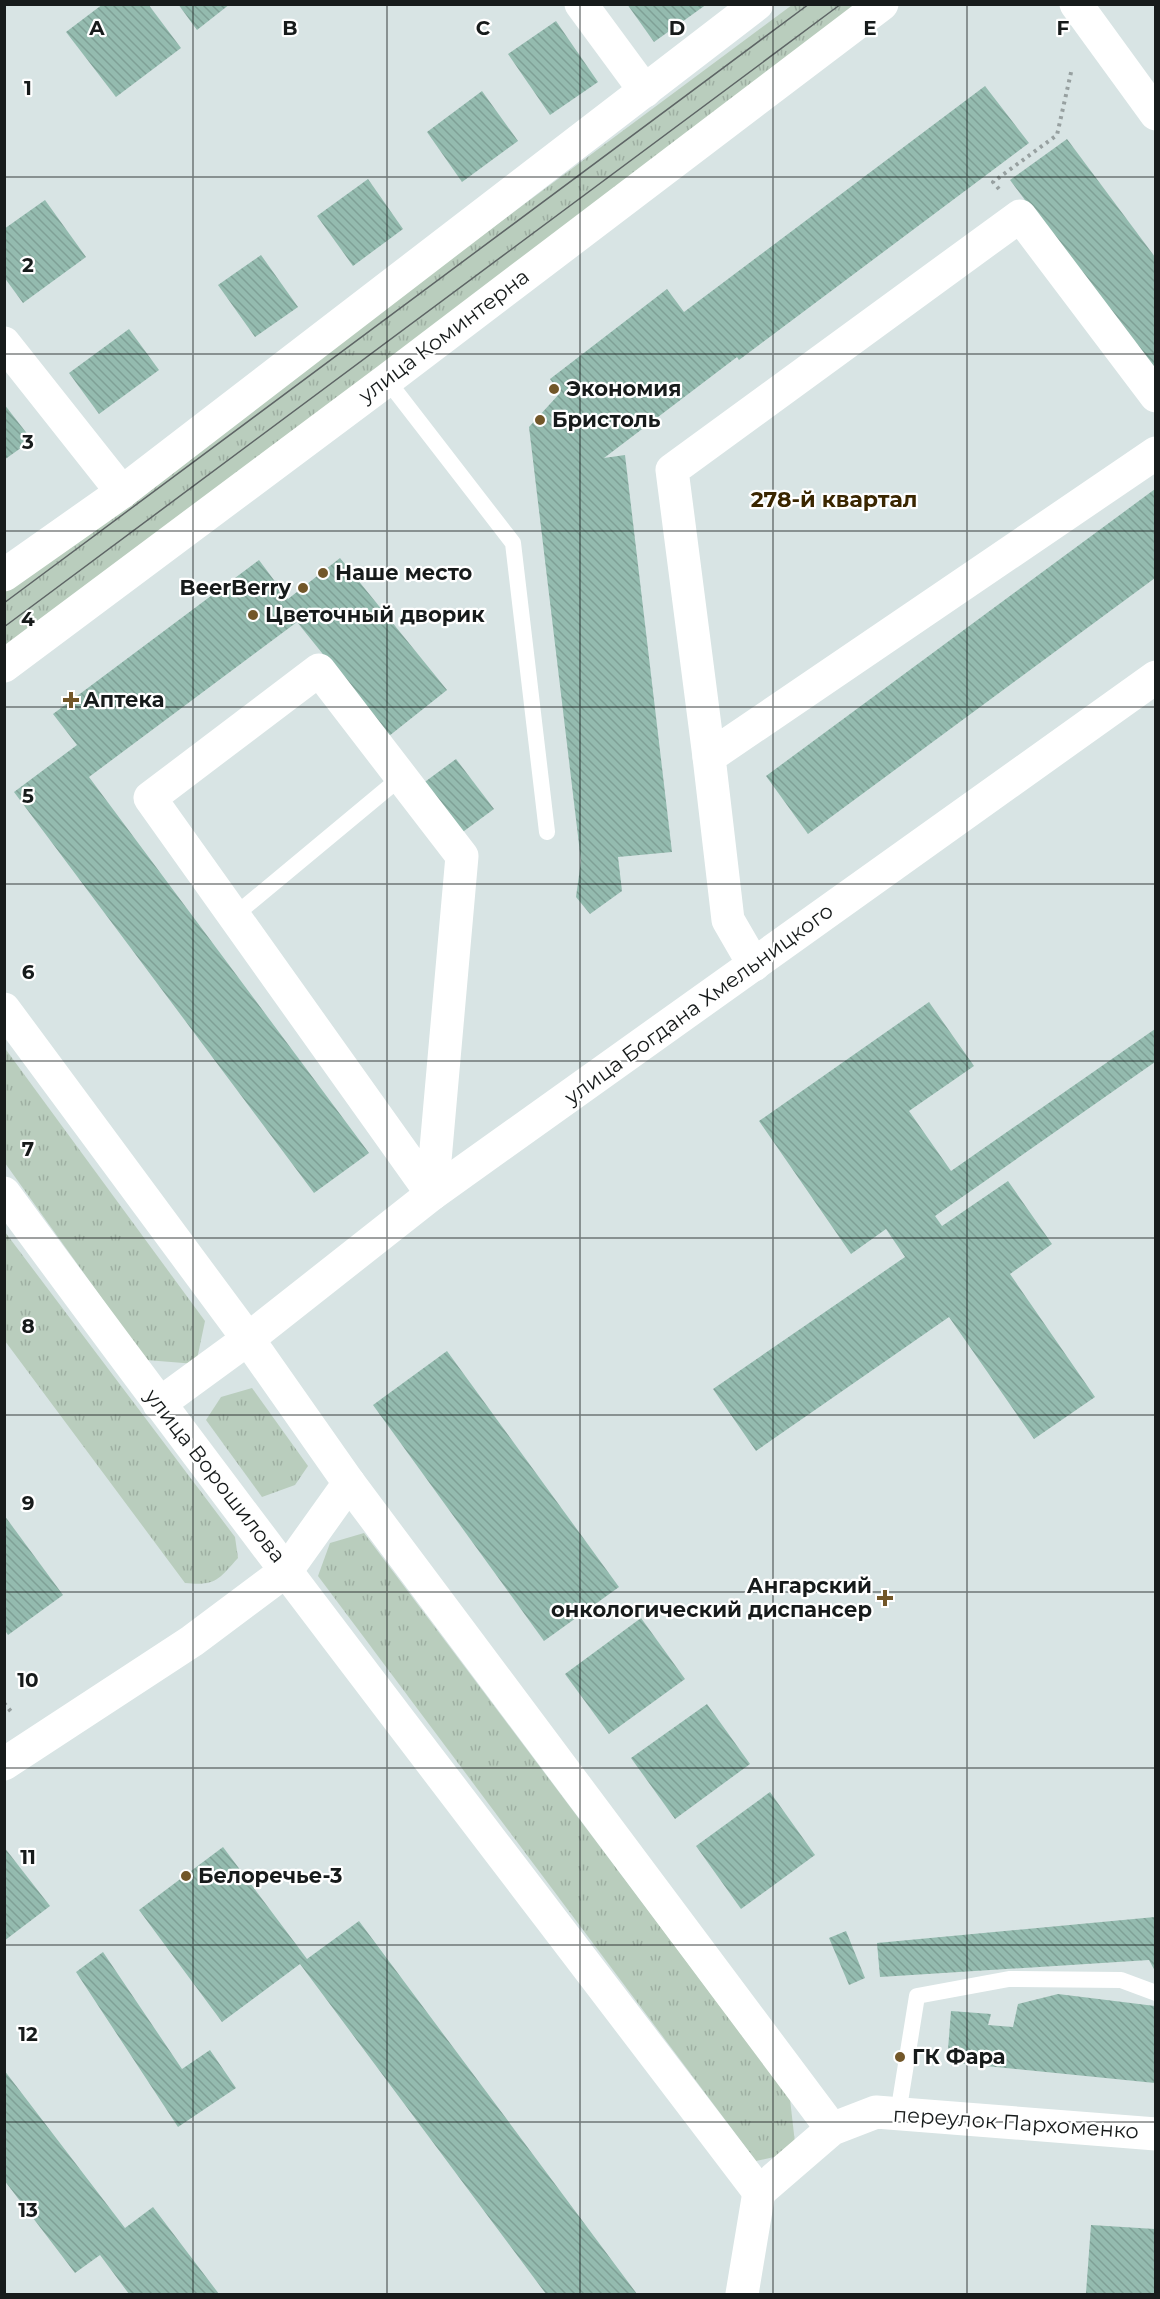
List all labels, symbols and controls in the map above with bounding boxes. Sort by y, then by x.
text: A [88,16,105,40]
text: B [282,16,298,40]
text: C [476,16,491,40]
text: D [669,16,685,40]
text: E [863,16,877,40]
text: F [1057,16,1070,40]
text: 1 [24,76,32,100]
text: 2 [22,253,34,277]
street label: улица Коминтерна [353,263,534,408]
place label: Экономия [566,376,681,401]
marker: Экономия [547,382,561,396]
place label: Бристоль [552,407,661,432]
marker: Бристоль [533,413,547,427]
text: 3 [21,430,34,454]
district label: 278-й квартал [751,486,917,513]
place label: Наше место [335,560,472,585]
marker: Наше место [316,566,330,580]
place label: BeerBerry [180,575,291,600]
marker: BeerBerry [296,581,310,595]
place label: Цветочный дворик [265,602,485,627]
text: 4 [21,607,35,631]
marker: Цветочный дворик [246,608,260,622]
place label: Аптека [83,687,164,712]
marker: Аптека [64,693,78,707]
text: 5 [22,784,34,808]
street label: улица Богдана Хмельницкого [559,898,838,1110]
text: 6 [22,960,35,984]
text: 7 [22,1137,34,1161]
text: 8 [21,1314,35,1338]
street label: улица Ворошилова [139,1383,291,1568]
text: 9 [22,1491,34,1515]
place label: Ангарский онкологический диспансер [551,1573,872,1622]
marker: Ангарский онкологический диспансер [876,1589,894,1607]
text: 10 [17,1668,39,1692]
text: 11 [20,1845,36,1869]
place label: Белоречье-3 [198,1863,343,1888]
marker: Белоречье-3 [179,1869,193,1883]
text: 12 [18,2022,38,2046]
place label: ГК Фара [912,2044,1006,2069]
marker: ГК Фара [893,2050,907,2064]
street label: переулок Пархоменко [892,2101,1140,2144]
text: 13 [18,2198,38,2222]

